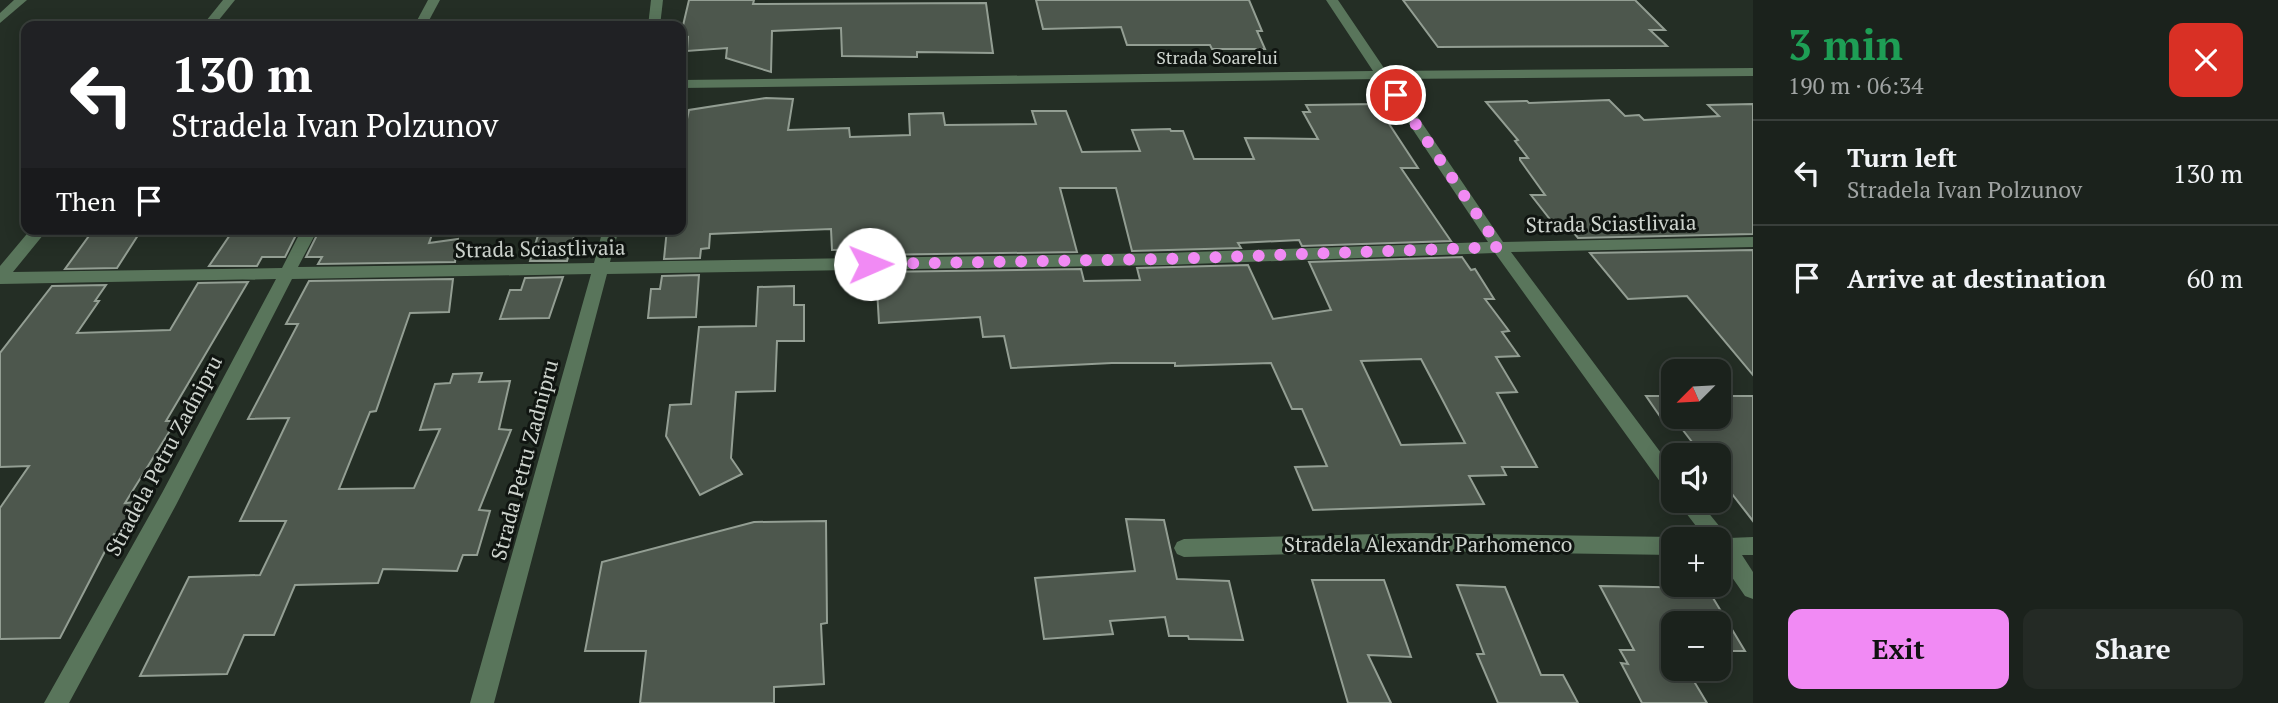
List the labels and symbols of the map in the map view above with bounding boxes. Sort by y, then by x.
street label: Strada Soarelui [1156,45,1278,69]
pin [1366,65,1426,125]
street label: Strada Sciastlivaia [1525,208,1697,238]
position arrow [833,227,907,301]
street label: Strada Sciastlivaia [454,233,626,263]
street label: Stradela Petru Zadnipru [98,350,228,561]
street label: Strada Petru Zadnipru [484,356,564,563]
north arrow [1661,359,1731,429]
street label: Stradela Alexandr Parhomenco [1284,530,1572,558]

